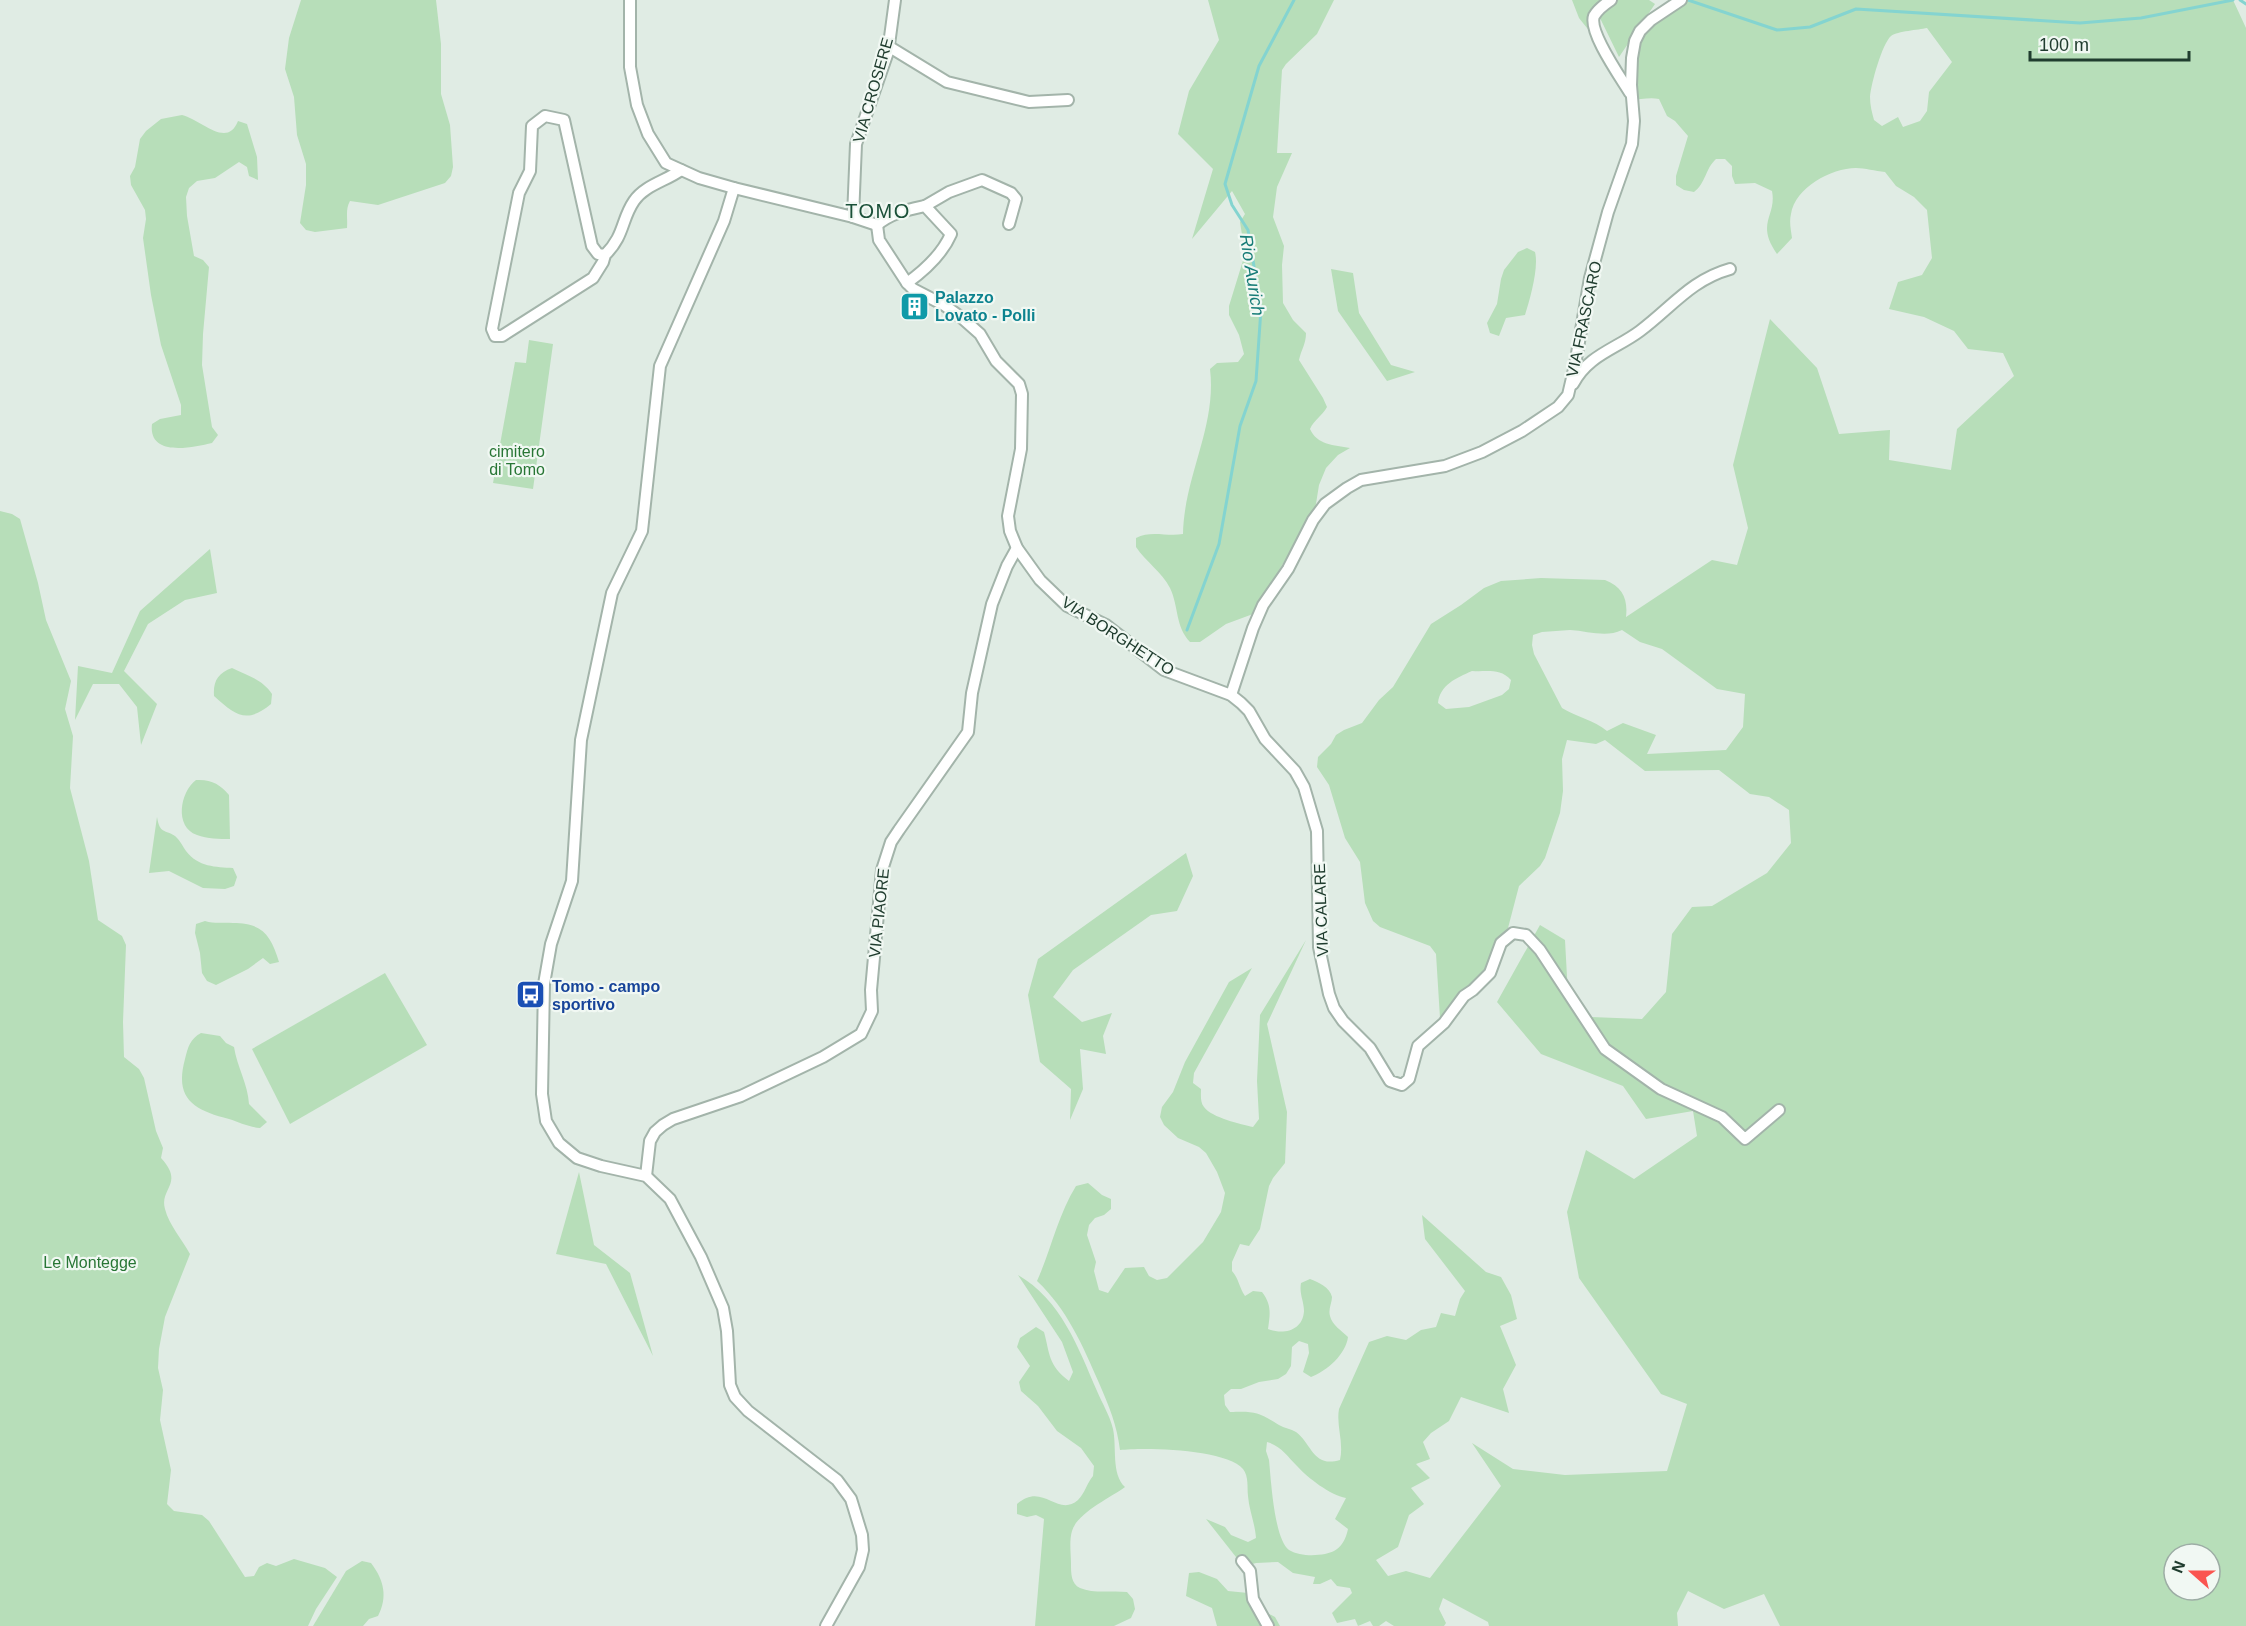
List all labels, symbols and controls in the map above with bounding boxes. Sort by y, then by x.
scale bar [2030,24,2189,62]
text: 100 m [2039,35,2089,55]
street label: VIA CROSERE [850,36,896,144]
district label: TOMO [845,200,911,222]
water label: Rio Aurich [1236,233,1268,317]
street label: VIA FRASCARO [1563,259,1605,379]
place label: Palazzo Lovato - Polli [935,289,1035,324]
building icon: Palazzo Lovato - Polli [898,290,930,322]
park label: cimitero di Tomo [489,443,545,478]
street label: VIA BORGHETTO [1059,593,1177,679]
street label: VIA CALARE [1311,863,1331,957]
street label: VIA PIAORE [866,867,892,959]
place label: Tomo - campo sportivo [552,978,660,1013]
bus stop icon: Tomo - campo sportivo [515,979,547,1011]
park label: Le Montegge [43,1254,137,1271]
north arrow [2162,1542,2222,1602]
text: N [2168,1558,2188,1575]

